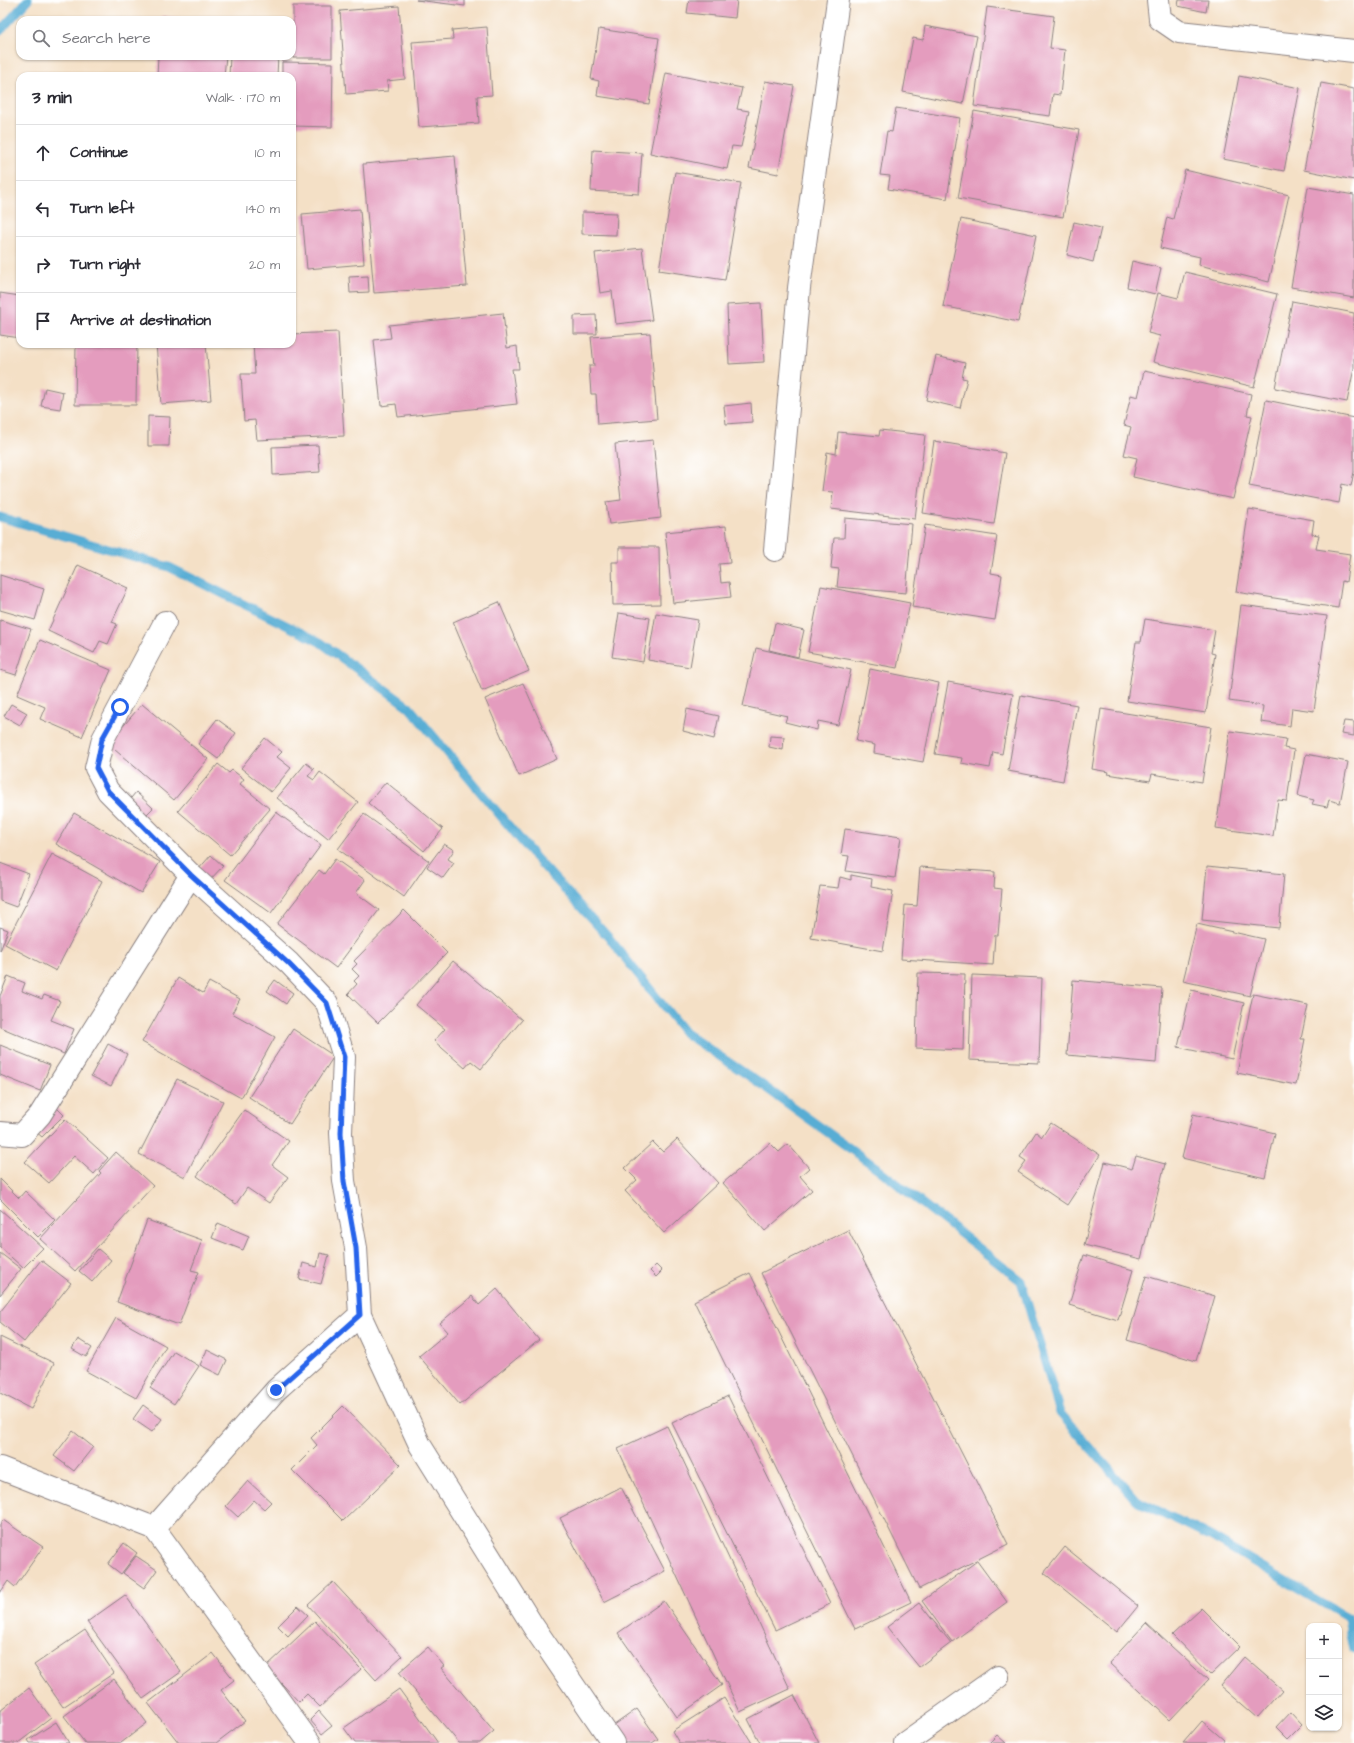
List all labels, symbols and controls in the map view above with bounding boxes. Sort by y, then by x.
search box [16,16,296,60]
icon: search [30,27,52,49]
text: Search here [62,28,151,49]
text: 3 min [32,86,72,110]
text: Walk · 170 m [206,89,280,107]
icon: ahead [32,142,54,164]
text: Continue [70,142,128,163]
text: 10 m [255,144,280,162]
icon: left [32,198,54,220]
text: Turn left [70,198,134,219]
text: 140 m [246,200,280,218]
icon: right [32,254,54,276]
text: Turn right [70,254,141,275]
text: 20 m [249,256,280,274]
icon: arrive [32,310,54,332]
text: Arrive at destination [70,310,211,331]
route start [111,698,129,716]
route end [267,1381,285,1399]
map controls [1306,1623,1342,1731]
button: + [1306,1623,1342,1659]
button: − [1306,1659,1342,1695]
button: layers [1306,1695,1342,1731]

